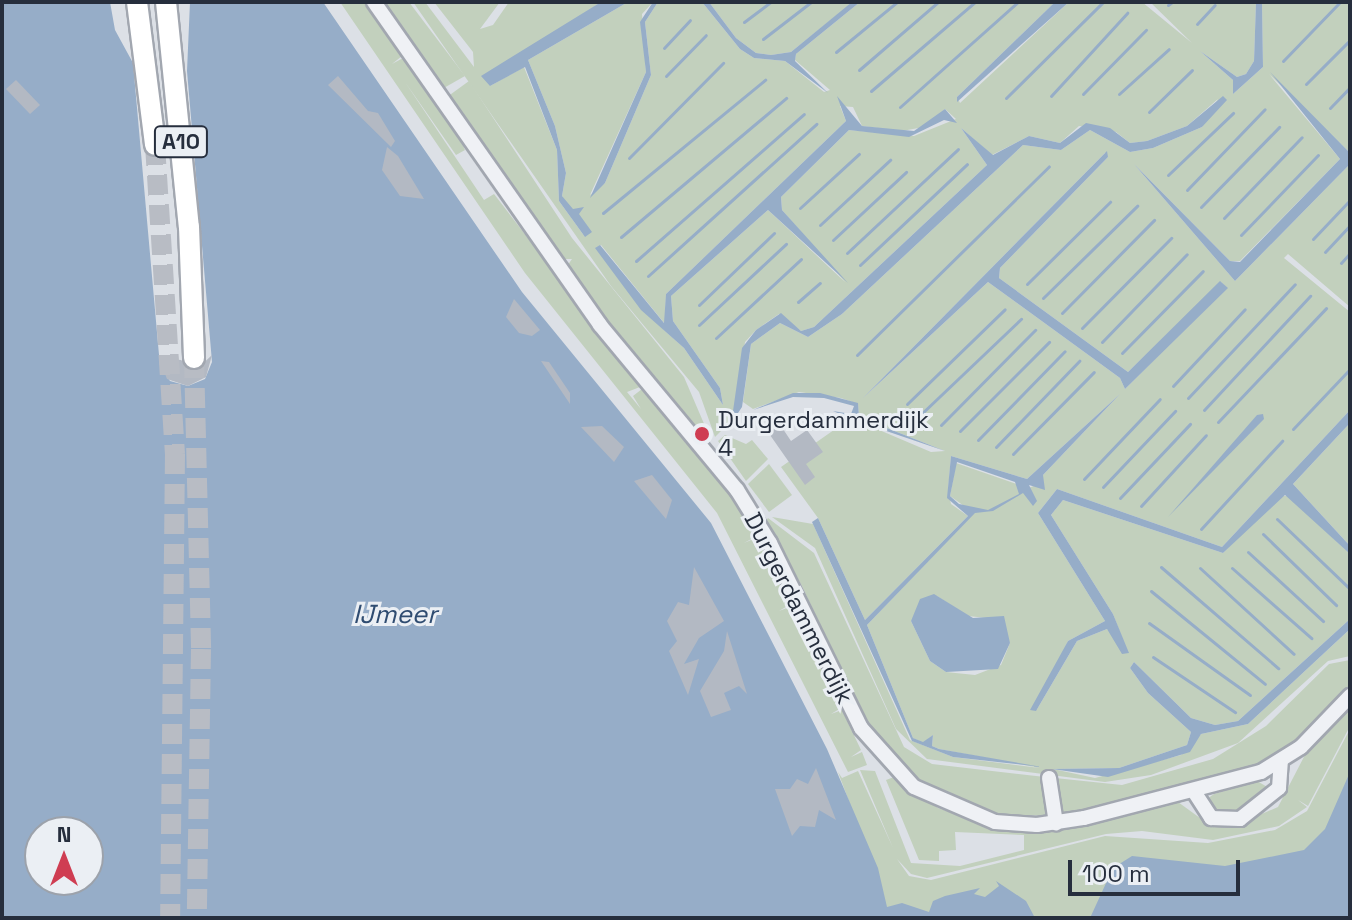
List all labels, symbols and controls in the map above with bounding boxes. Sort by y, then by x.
road number: A10 [153,124,209,160]
place label: Durgerdammerdijk 4 [718,406,929,462]
marker: Durgerdammerdijk 4 [693,425,711,443]
street label: Durgerdammerdijk [738,507,860,709]
water label: IJmeer [353,599,437,631]
north arrow [24,816,104,896]
text: N [57,820,71,848]
scale bar [1072,844,1244,894]
text: 100 m [1082,858,1150,889]

